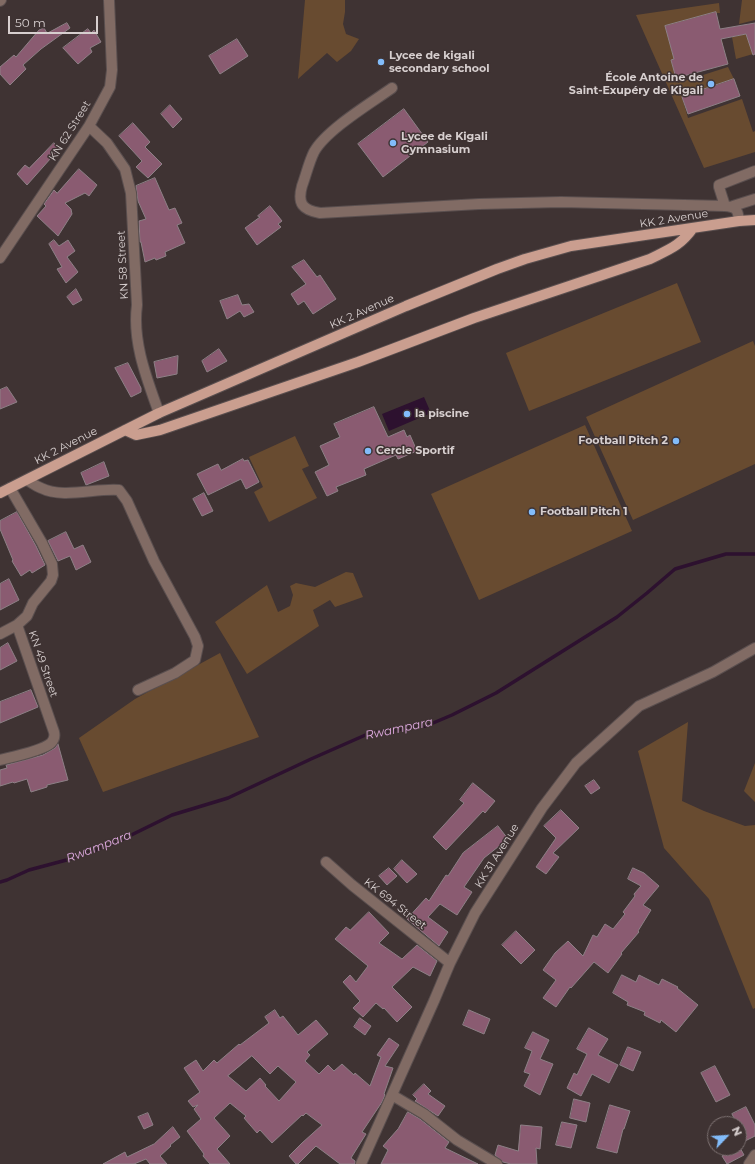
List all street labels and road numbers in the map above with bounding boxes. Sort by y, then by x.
street label: KN 62 Street [46,98,94,164]
street label: KK 2 Avenue [639,207,709,231]
street label: KN 58 Street [115,230,131,300]
street label: KK 2 Avenue [328,292,396,332]
street label: KK 2 Avenue [32,424,100,468]
street label: KN 49 Street [25,629,61,699]
street label: KK 31 Avenue [472,822,522,890]
street label: KK 694 Street [361,876,429,932]

